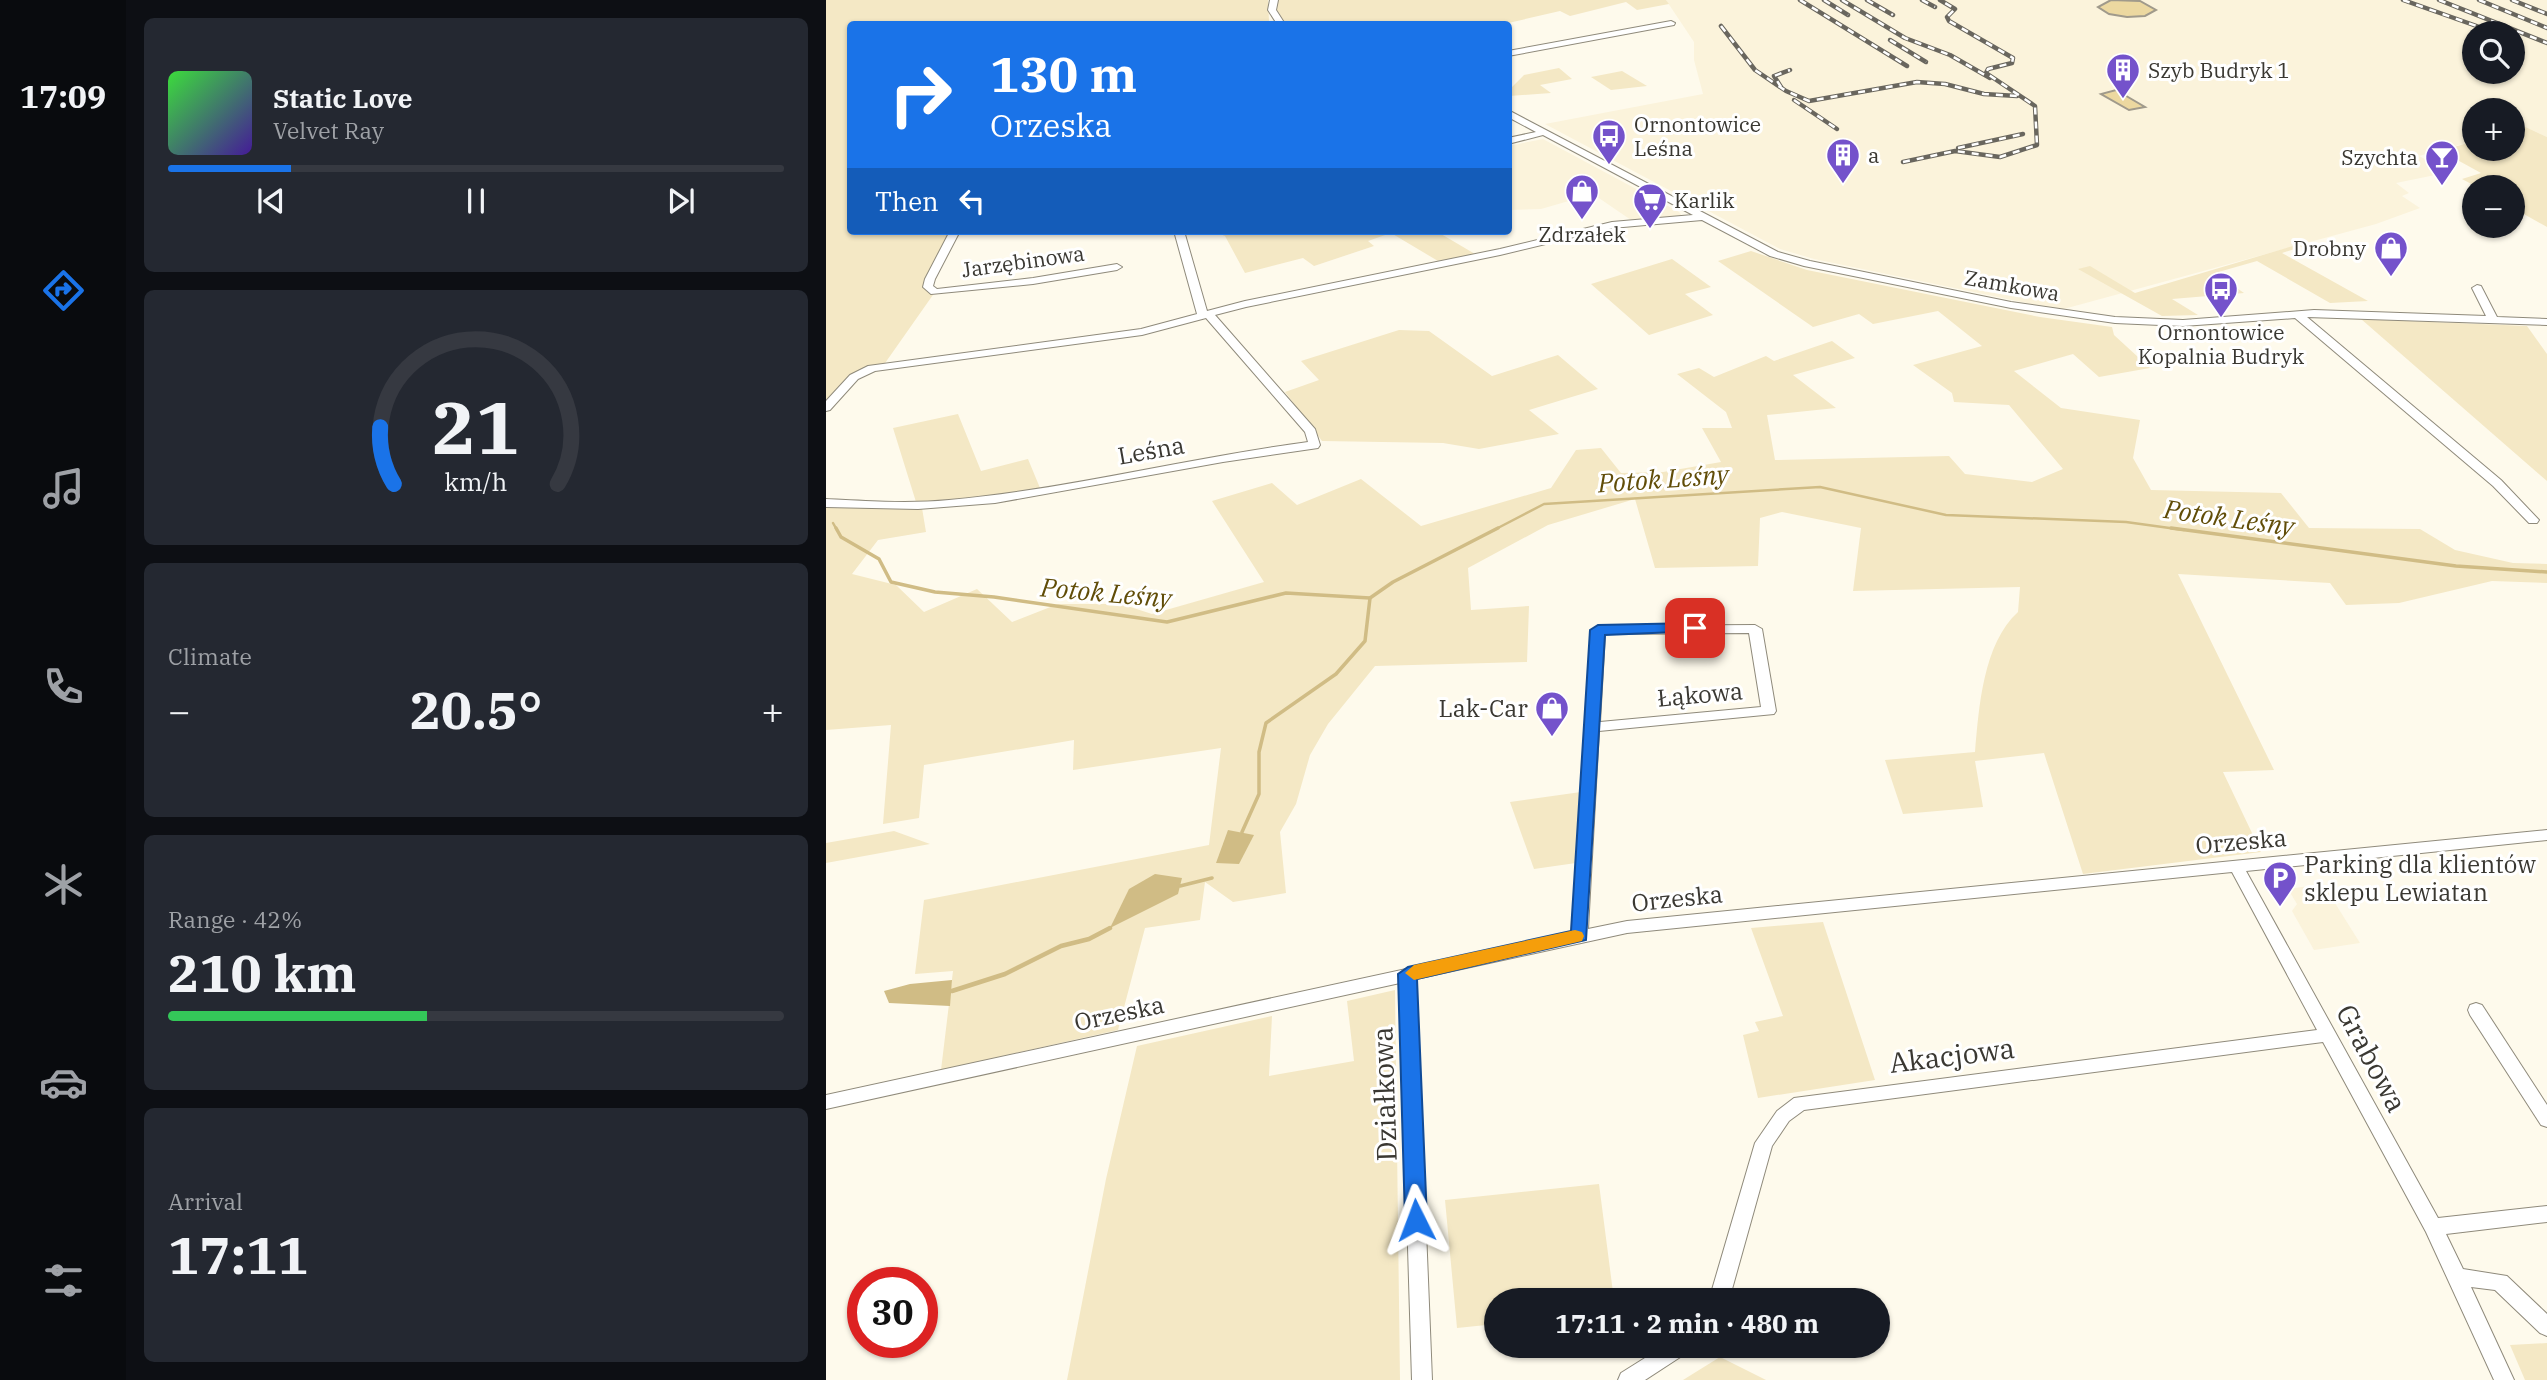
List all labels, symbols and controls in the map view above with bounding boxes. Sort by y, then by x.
map controls [2462,21,2525,238]
button: search [2462,21,2525,84]
text: 130 m [990,42,1137,105]
icon: right [875,49,966,140]
building icon: Szyb Budryk 1 [2104,51,2142,100]
place label: Szyb Budryk 1 [2148,56,2290,84]
text: 17:09 [20,75,106,117]
text: Static Love [273,81,412,115]
button: + [2462,98,2525,161]
text: Orzeska [990,104,1112,146]
place label: Ornontowice Leśna [1634,110,1761,162]
text: Velvet Ray [273,115,384,145]
bus stop icon: Ornontowice Leśna [1590,117,1628,166]
building icon: a [1824,136,1862,185]
bar icon: Szychta [2423,138,2461,187]
place label: a [1868,141,1879,169]
place label: Szychta [2341,143,2418,171]
shop icon: Zdrzałek [1563,172,1601,221]
button: − [2462,175,2525,238]
supermarket icon: Karlik [1631,181,1669,230]
icon: previous [252,182,290,220]
icon: pause [457,182,495,220]
icon: next [662,182,700,220]
icon: left [953,182,991,220]
text: Then [875,184,939,218]
place label: Karlik [1674,186,1735,214]
place label: Zdrzałek [1538,220,1627,248]
shop icon: Drobny [2372,229,2410,278]
place label: Drobny [2293,234,2367,262]
street label: Jarzębinowa [960,239,1086,283]
street label: Zamkowa [1962,263,2062,307]
icon: directions [39,266,88,315]
bus stop icon: Ornontowice Kopalnia Budryk [2202,270,2240,319]
place label: Ornontowice Kopalnia Budryk [2138,318,2305,370]
text: 21 [432,379,520,474]
street label: Leśna [1115,428,1187,472]
water label: Potok Leśny [1596,456,1732,500]
icon: music [39,464,88,513]
text: km/h [444,464,508,497]
water label: Potok Leśny [2161,491,2298,543]
water label: Potok Leśny [1038,569,1175,615]
pin [1665,598,1725,658]
icon: arrive [1676,609,1714,647]
text: Climate [168,641,252,671]
icon: phone [39,662,88,711]
street label: Łąkowa [1656,674,1744,714]
text: 20.5° [410,676,542,743]
text: − [168,686,191,735]
text: + [761,686,784,735]
shop icon: Lak-Car [1533,689,1571,738]
place label: Lak-Car [1438,692,1528,724]
street label: Orzeska [2194,821,2288,861]
place label: Parking dla klientów sklepu Lewiatan [2304,848,2536,908]
parking icon: Parking dla klientów sklepu Lewiatan [2261,859,2299,908]
icon: climate [39,860,88,909]
street label: Orzeska [1630,877,1724,919]
text: Range · 42% [168,904,302,934]
text: 210 km [168,939,357,1006]
street label: Orzeska [1071,988,1167,1038]
street label: Grabowa [2328,998,2416,1118]
street label: Działkowa [1363,1026,1405,1162]
street label: Akacjowa [1887,1029,2017,1081]
icon: car [39,1058,88,1107]
position arrow [1379,1183,1453,1257]
text: Arrival [168,1186,243,1216]
text: 17:11 [168,1221,309,1288]
icon: filters [39,1256,88,1305]
speed limit sign: 30 [847,1267,938,1358]
text: 17:11 · 2 min · 480 m [1555,1306,1819,1340]

